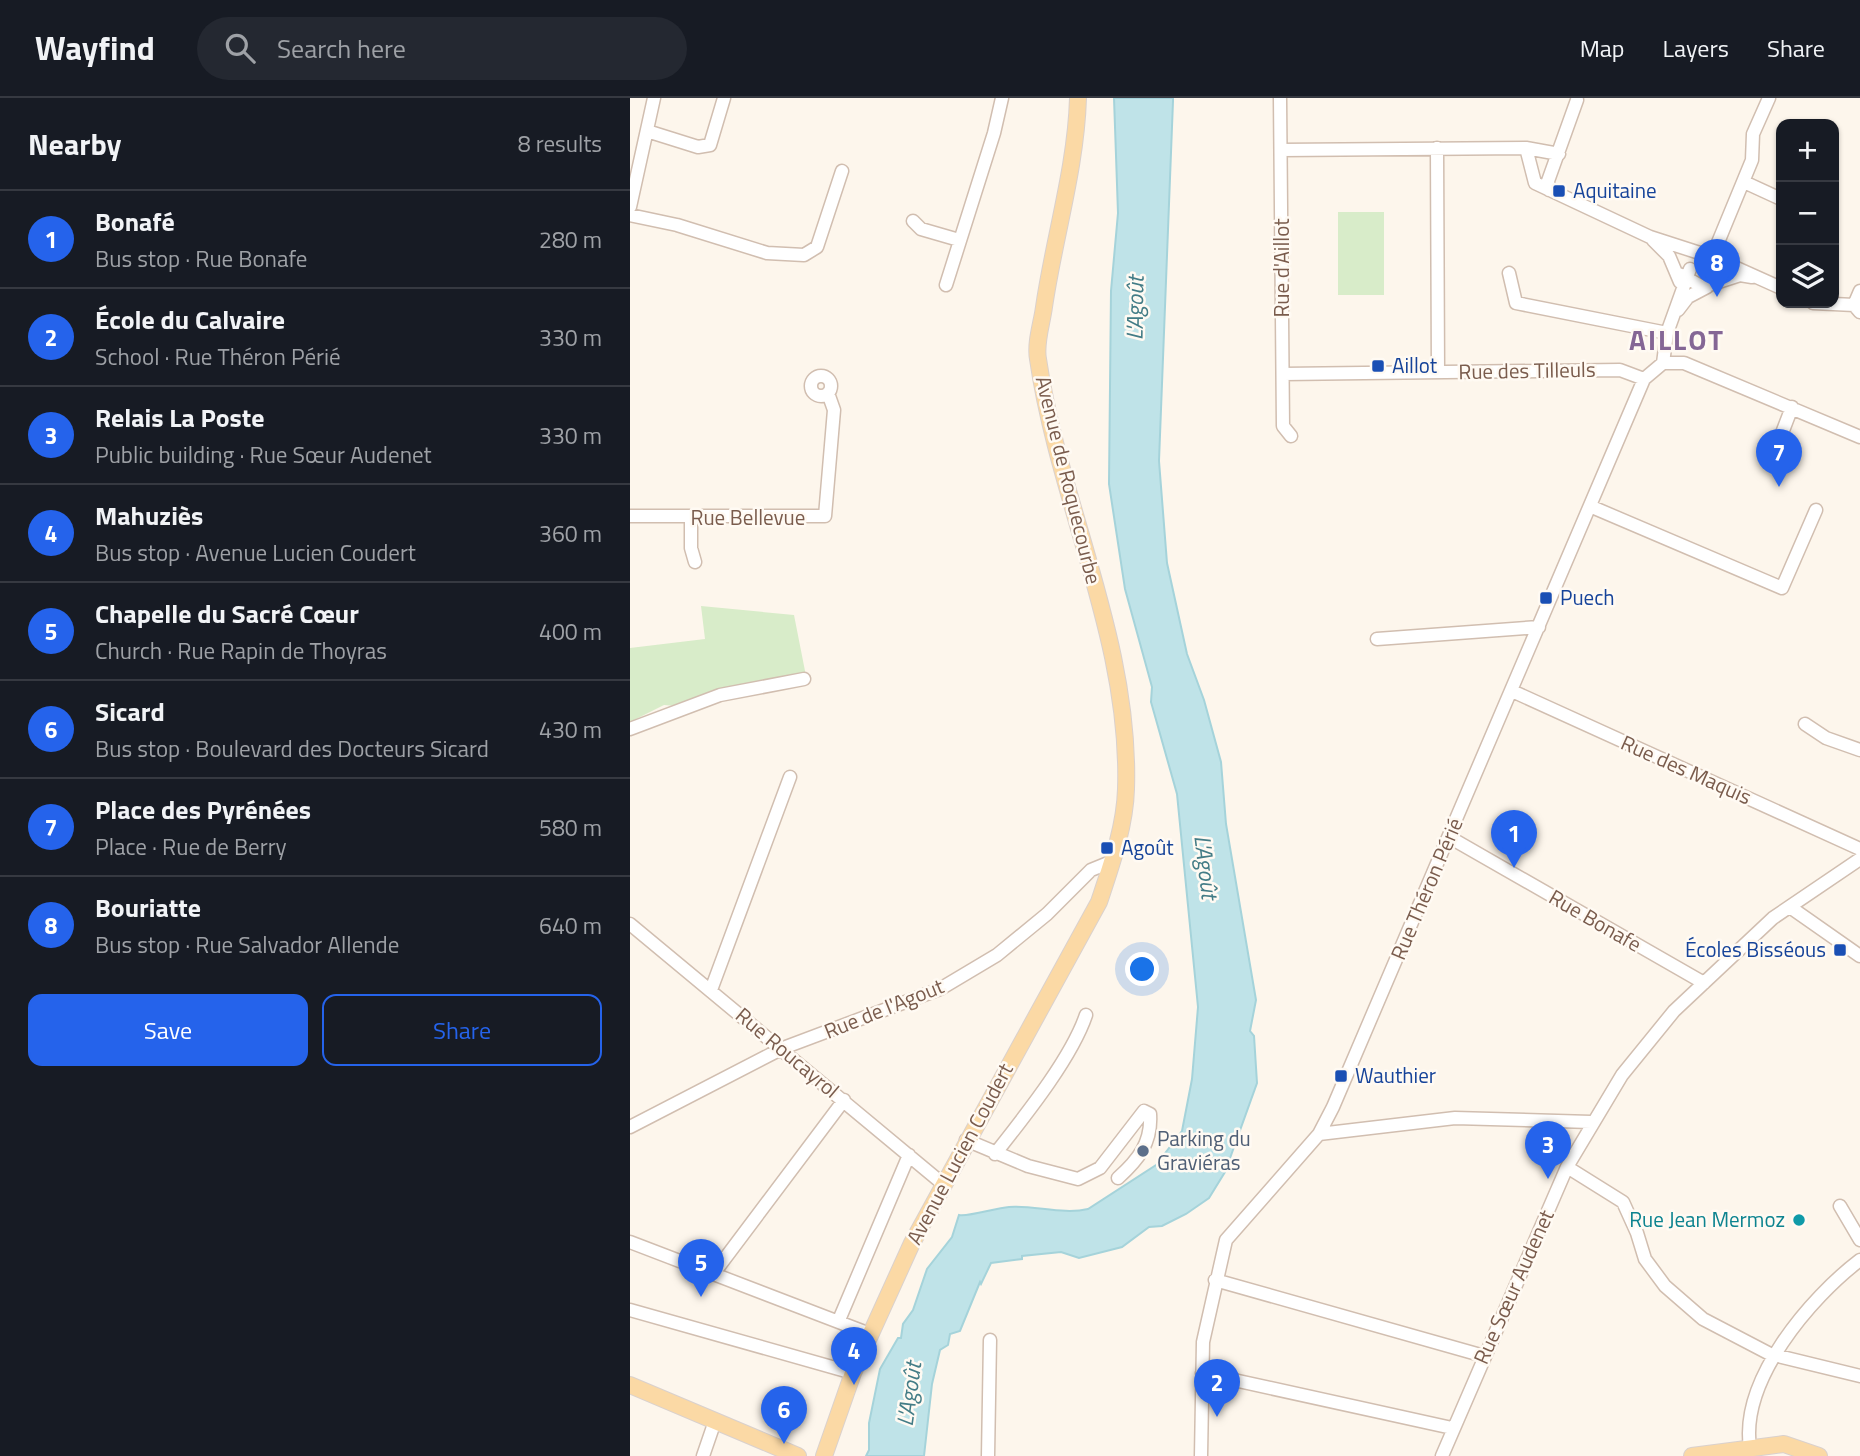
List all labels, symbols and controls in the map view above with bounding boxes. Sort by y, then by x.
search box [197,17,687,80]
text: Wayfind [35,23,155,73]
icon: search [221,29,259,67]
text: Search here [277,29,406,68]
text: Map [1580,30,1625,66]
text: Layers [1663,30,1729,66]
text: Share [1767,30,1825,66]
map controls [1776,119,1839,308]
button: + [1776,119,1839,182]
text: Nearby [28,121,121,167]
text: 8 results [518,126,602,161]
place label: Aquitaine [1573,174,1657,206]
button: − [1776,182,1839,245]
marker: Aquitaine [1551,183,1567,199]
text: Bonafé [95,202,175,241]
street label: Rue d'Aillot [1265,218,1297,318]
text: 1 [45,222,57,257]
text: 280 m [539,222,602,257]
pin: 8 [1694,239,1740,297]
text: Bus stop · Rue Bonafe [95,241,307,276]
button: layers [1776,245,1839,308]
water label: L'Agoût [1116,273,1153,340]
text: École du Calvaire [95,300,285,339]
district label: AILLOT [1629,318,1725,361]
text: 2 [45,320,57,355]
text: 330 m [539,320,602,355]
text: School · Rue Théron Périé [95,339,341,374]
place label: Aillot [1392,349,1438,381]
street label: Rue des Tilleuls [1458,353,1596,387]
marker: Aillot [1370,358,1386,374]
street label: Avenue de Roquecourbe [1028,372,1110,587]
text: Relais La Poste [95,398,265,437]
text: 3 [45,418,57,453]
text: 330 m [539,418,602,453]
pin: 7 [1756,429,1802,487]
text: Public building · Rue Sœur Audenet [95,437,432,472]
text: Mahuziès [95,496,203,535]
street label: Rue Bellevue [691,501,805,533]
text: 4 [45,516,57,551]
text: 360 m [539,516,602,551]
text: Bus stop · Avenue Lucien Coudert [95,535,416,570]
place label: Puech [1560,581,1615,613]
marker: Puech [1538,590,1554,606]
text: Chapelle du Sacré Cœur [95,594,359,633]
text: 5 [45,614,57,649]
text: 400 m [539,614,602,649]
text: Church · Rue Rapin de Thoyras [95,633,387,668]
text: Sicard [95,692,165,731]
text: 6 [45,712,57,747]
text: 430 m [539,712,602,747]
street label: Rue des Maquis [1616,726,1757,812]
text: Bus stop · Boulevard des Docteurs Sicard [95,731,489,766]
text: Place des Pyrénées [95,790,311,829]
text: 7 [45,810,57,845]
text: 580 m [539,810,602,845]
pin: 1 [1491,810,1537,868]
street label: Rue Théron Périé [1382,813,1470,965]
text: Place · Rue de Berry [95,829,287,864]
place label: Agoût [1121,831,1174,863]
water label: L'Agoût [1185,833,1228,904]
marker: Agoût [1099,840,1115,856]
street label: Rue Bonafe [1543,881,1648,960]
text: Bouriatte [95,888,201,927]
text: 8 [45,908,57,943]
text: 640 m [539,908,602,943]
text: Bus stop · Rue Salvador Allende [95,927,399,962]
place label: Écoles Bisséous [1685,933,1826,965]
marker: Écoles Bisséous [1832,942,1848,958]
your location [1125,952,1159,986]
street label: Rue de l'Agout [819,969,949,1047]
button: Save [28,994,308,1066]
button: Share [322,994,602,1066]
street label: Rue Roucayrol [729,999,847,1105]
street label: Avenue Lucien Coudert [898,1057,1021,1250]
place label: Wauthier [1355,1059,1436,1091]
marker: Wauthier [1333,1068,1349,1084]
pin: 3 [1525,1121,1571,1179]
place label: Parking du Graviéras [1157,1122,1251,1178]
marker: Parking du Graviéras [1135,1143,1151,1159]
place label: Rue Jean Mermoz [1629,1203,1785,1235]
street label: Rue Sœur Audenet [1465,1204,1562,1369]
marker: Rue Jean Mermoz [1791,1212,1807,1228]
pin: 5 [678,1239,724,1297]
pin: 4 [831,1327,877,1385]
water label: L'Agoût [887,1357,931,1428]
pin: 2 [1194,1359,1240,1417]
pin: 6 [761,1386,807,1444]

